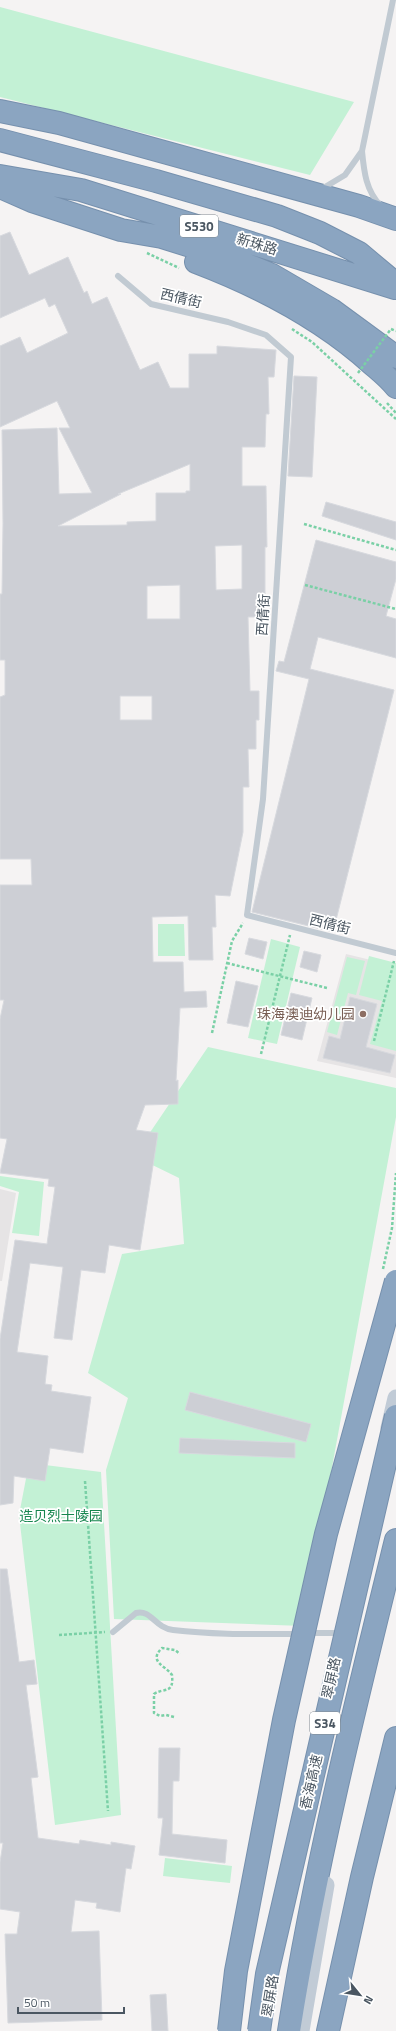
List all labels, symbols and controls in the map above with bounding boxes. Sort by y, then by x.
road number: S530 [180,215,218,237]
street label: 新珠路 [234,227,280,260]
street label: 西倩街 [158,283,204,312]
street label: 西倩街 [251,593,274,637]
street label: 西倩街 [307,908,353,939]
place label: 珠海澳迪幼儿园 [257,1003,355,1024]
marker: 珠海澳迪幼儿园 [358,1009,368,1019]
park label: 造贝烈士陵园 [19,1505,103,1526]
street label: 翠屏路 [316,1655,345,1701]
road number: S34 [310,1712,340,1734]
street label: 香海高速 [294,1752,327,1812]
street label: 翠屏路 [256,1974,283,2018]
north arrow [340,1975,380,2015]
scale bar [18,1989,124,2015]
text: 50 m [24,1993,50,2012]
text: N [360,1993,377,2007]

